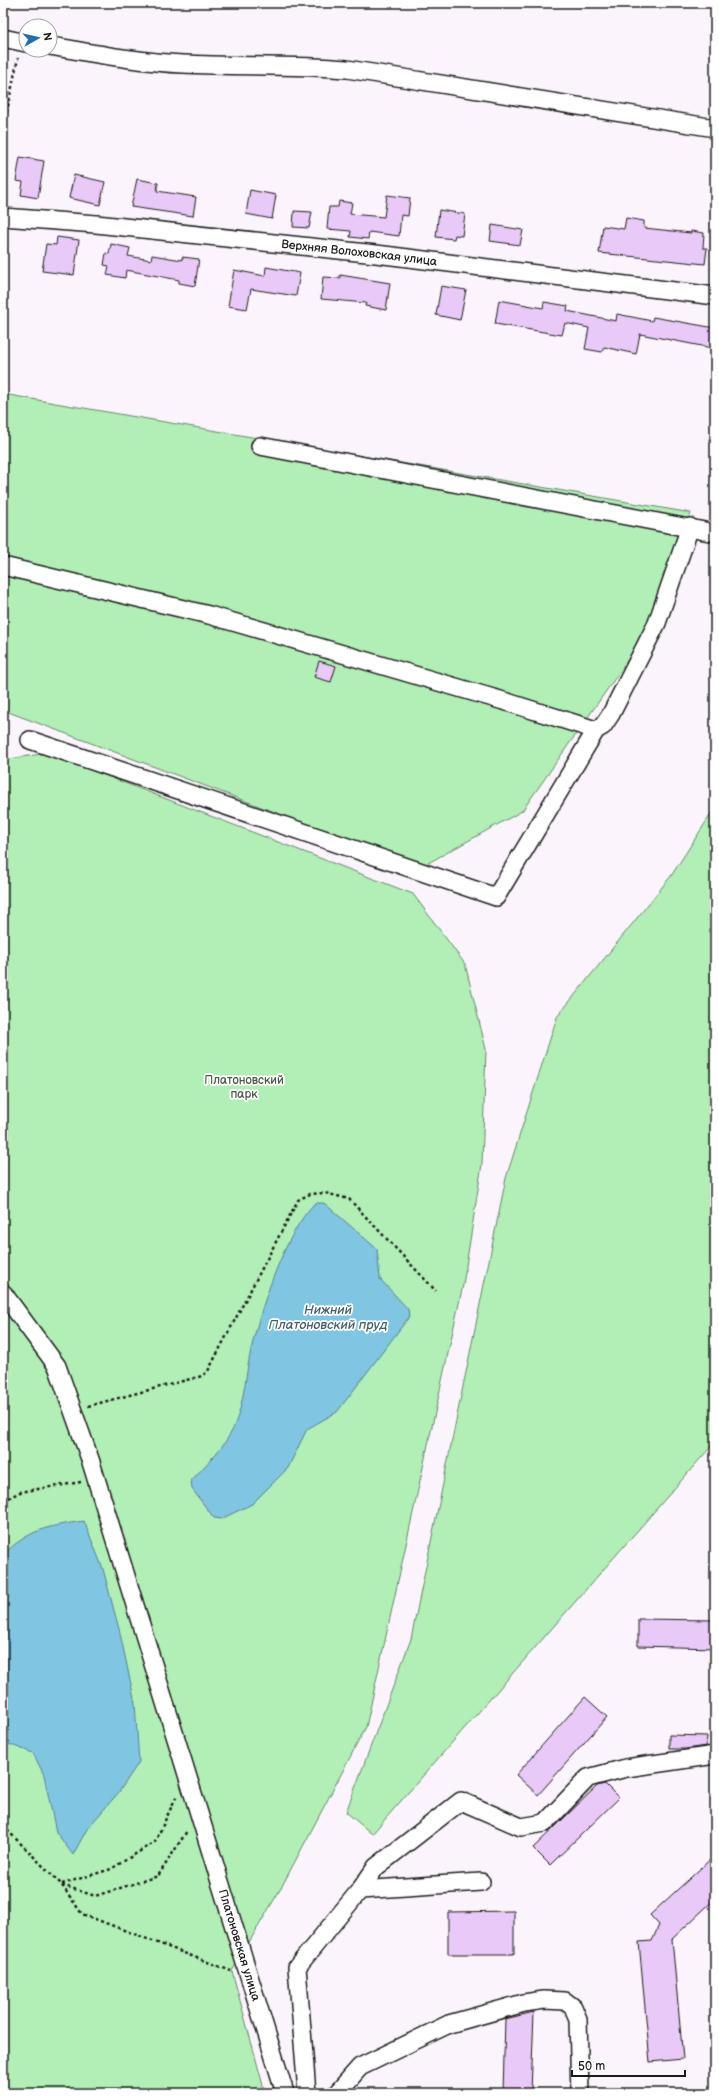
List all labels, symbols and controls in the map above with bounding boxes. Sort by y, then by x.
north arrow [18,18,58,58]
text: N [40,32,54,42]
street label: Верхняя Волоховская улица [280,237,438,270]
park label: Платоновский парк [204,1073,284,1102]
water label: Нижний Платоновский пруд [269,1302,388,1333]
street label: Платоновская улица [215,1887,263,2003]
scale bar [572,2052,685,2078]
text: 50 m [578,2059,605,2074]

